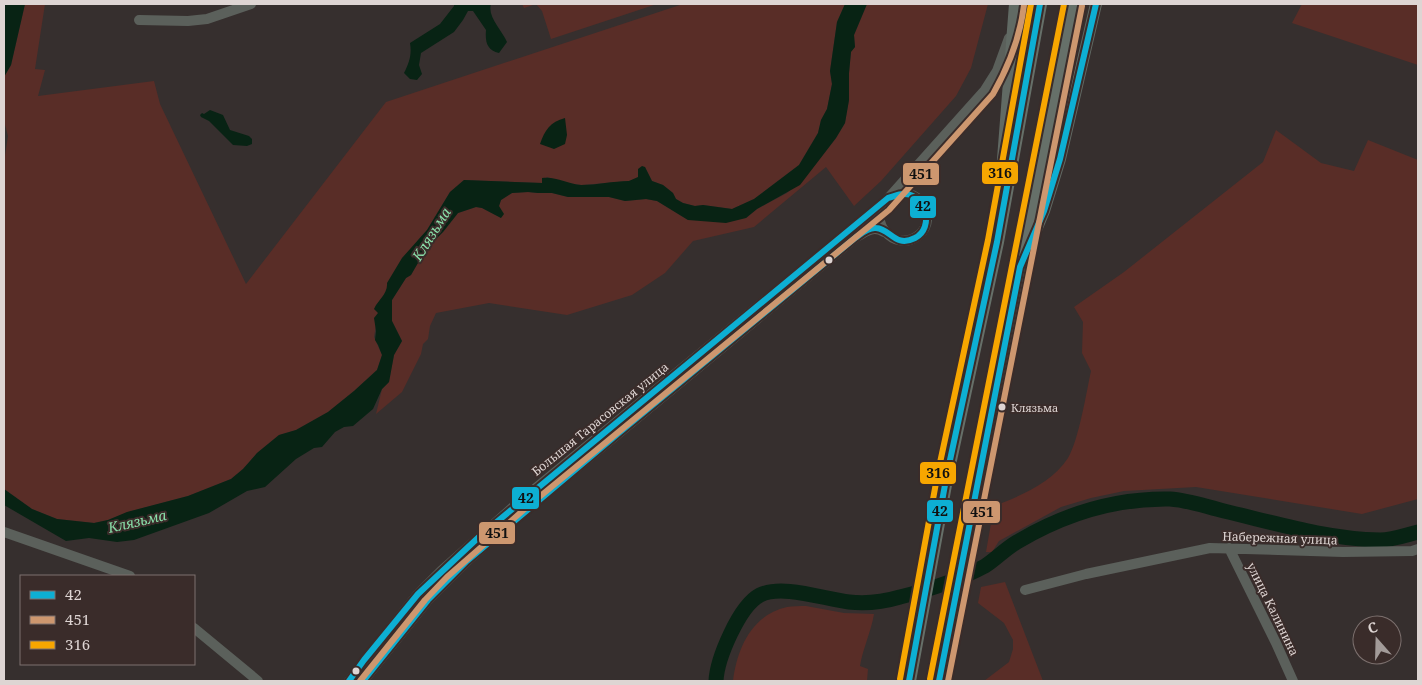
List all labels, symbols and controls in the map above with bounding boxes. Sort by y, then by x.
line badge: 316 [981,161,1019,185]
line badge: 451 [902,162,940,186]
text: 316 [988,163,1012,182]
text: 451 [909,164,933,183]
line badge: 42 [909,195,937,219]
text: 42 [915,196,931,215]
water label: Клязьма [407,204,455,265]
unlabelled marker [824,255,834,265]
street label: Большая Тарасовская улица [528,358,672,480]
place label: Клязьма [1011,400,1058,415]
marker: Клязьма [997,402,1007,412]
line badge: 316 [919,461,957,485]
text: 316 [926,463,950,482]
line badge: 42 [511,486,540,510]
text: 42 [518,488,534,507]
line badge: 42 [926,499,954,523]
line badge: 451 [962,500,1001,524]
text: 42 [932,501,948,520]
text: 451 [970,502,994,521]
water label: Клязьма [105,505,168,537]
line badge: 451 [478,521,516,545]
text: 451 [485,523,509,542]
street label: Набережная улица [1222,527,1338,549]
street label: улица Калинина [1243,559,1303,659]
legend [20,575,195,665]
text: 42 [65,584,82,604]
text: 451 [65,609,90,629]
north arrow [1352,615,1402,665]
text: С [1365,617,1380,638]
text: 316 [65,634,90,654]
unlabelled marker [351,666,361,676]

